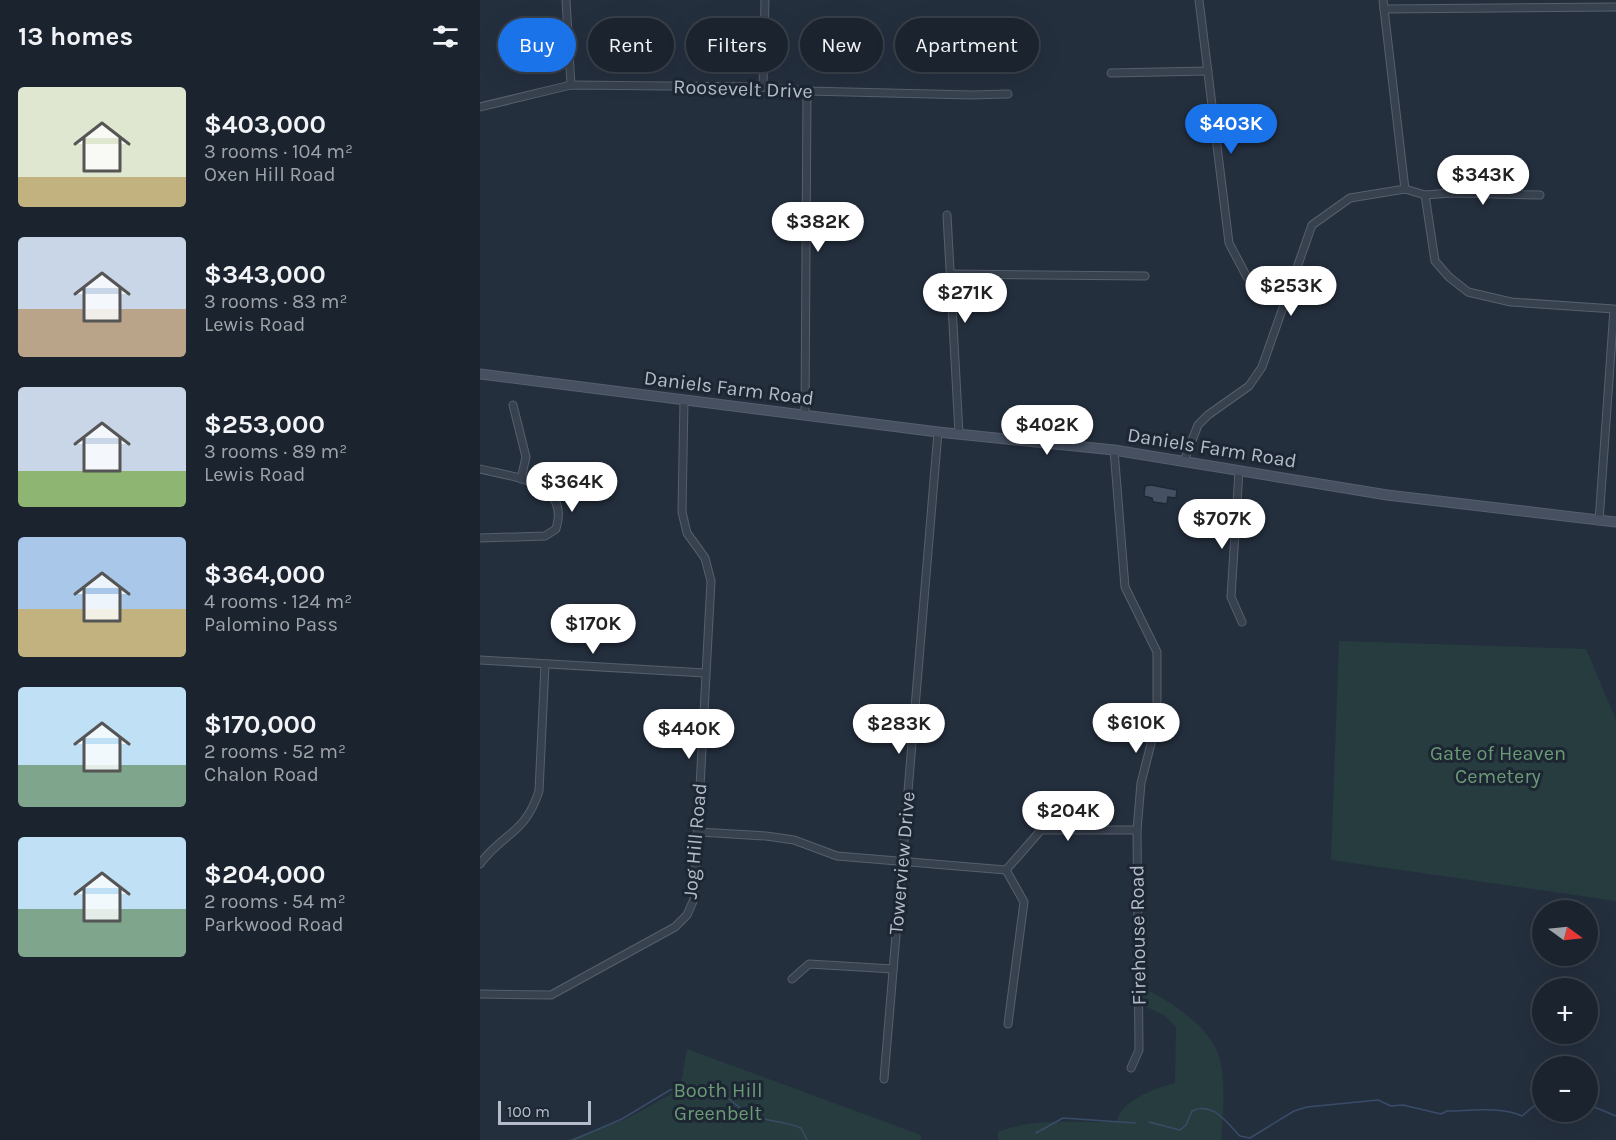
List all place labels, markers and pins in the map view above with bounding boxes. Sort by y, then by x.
pin: $403K [1189,104,1273,155]
pin: $343K [1441,155,1525,206]
pin: $382K [776,202,860,253]
pin: $253K [1249,266,1333,317]
pin: $271K [923,273,1007,324]
pin: $402K [1005,405,1089,456]
pin: $364K [530,462,614,513]
pin: $707K [1180,499,1264,550]
pin: $170K [551,604,635,655]
pin: $610K [1094,703,1178,754]
pin: $283K [857,704,941,755]
pin: $440K [647,709,731,760]
pin: $204K [1026,791,1110,842]

